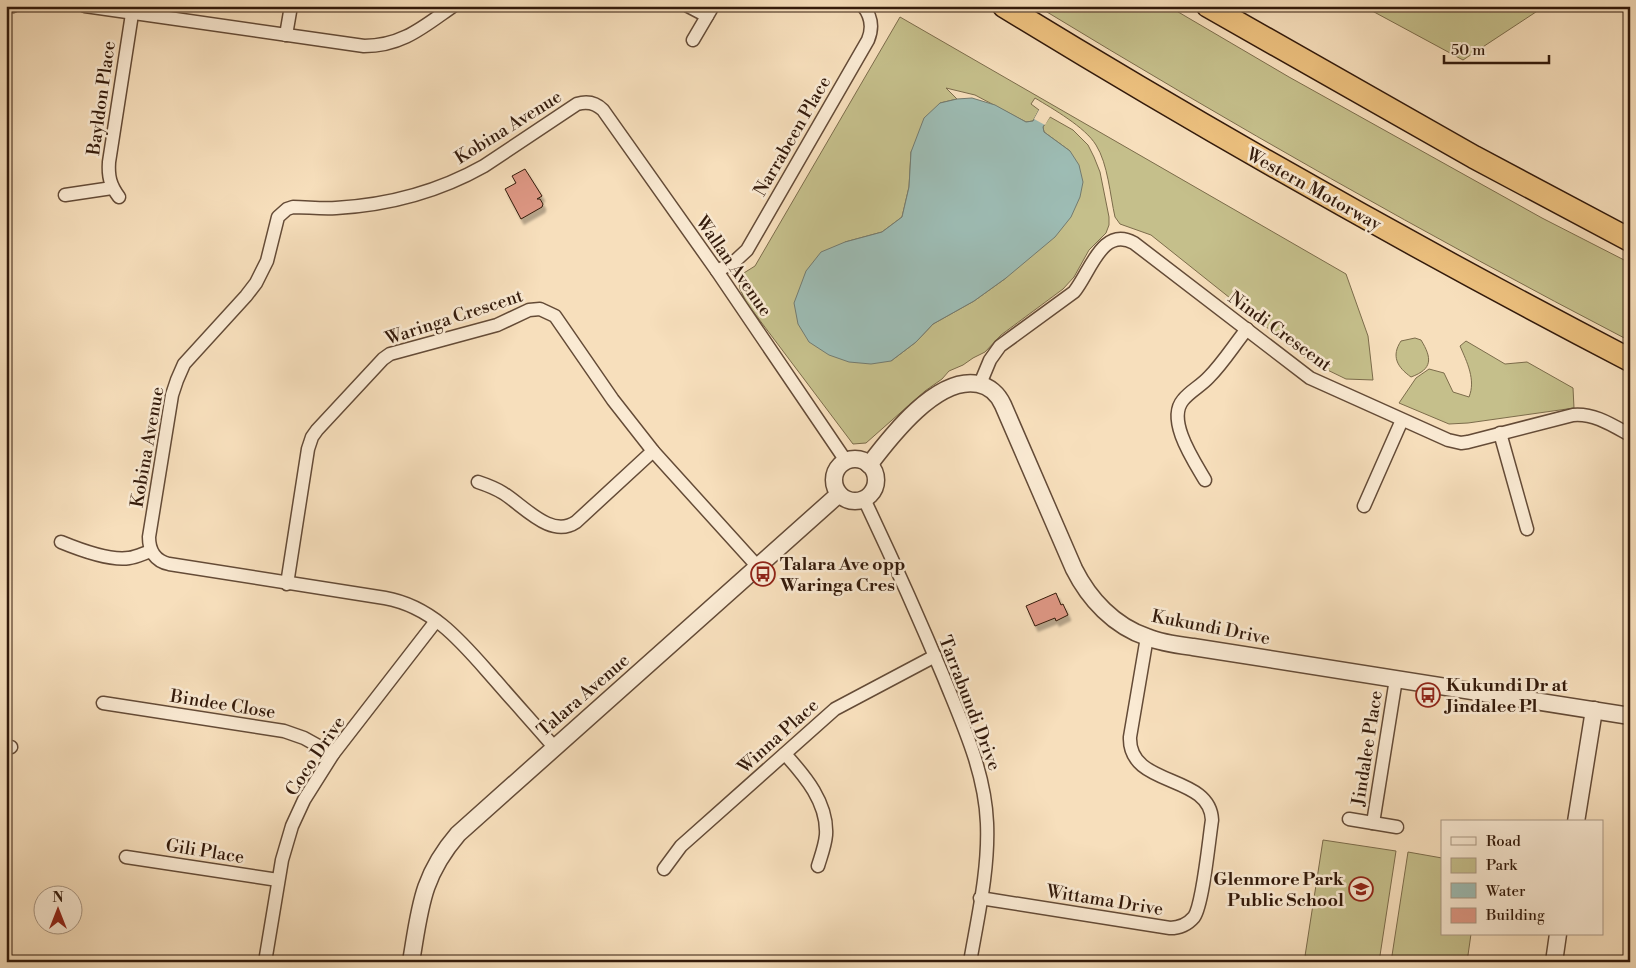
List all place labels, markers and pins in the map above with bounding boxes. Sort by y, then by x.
place label: Talara Ave opp Waringa Cres [779,553,906,597]
bus stop icon: Talara Ave opp Waringa Cres [750,561,776,587]
place label: Kukundi Dr at Jindalee Pl [1443,674,1568,718]
bus stop icon: Kukundi Dr at Jindalee Pl [1415,682,1441,708]
place label: Glenmore Park Public School [1213,868,1345,912]
school or university icon: Glenmore Park Public School [1348,876,1374,902]

